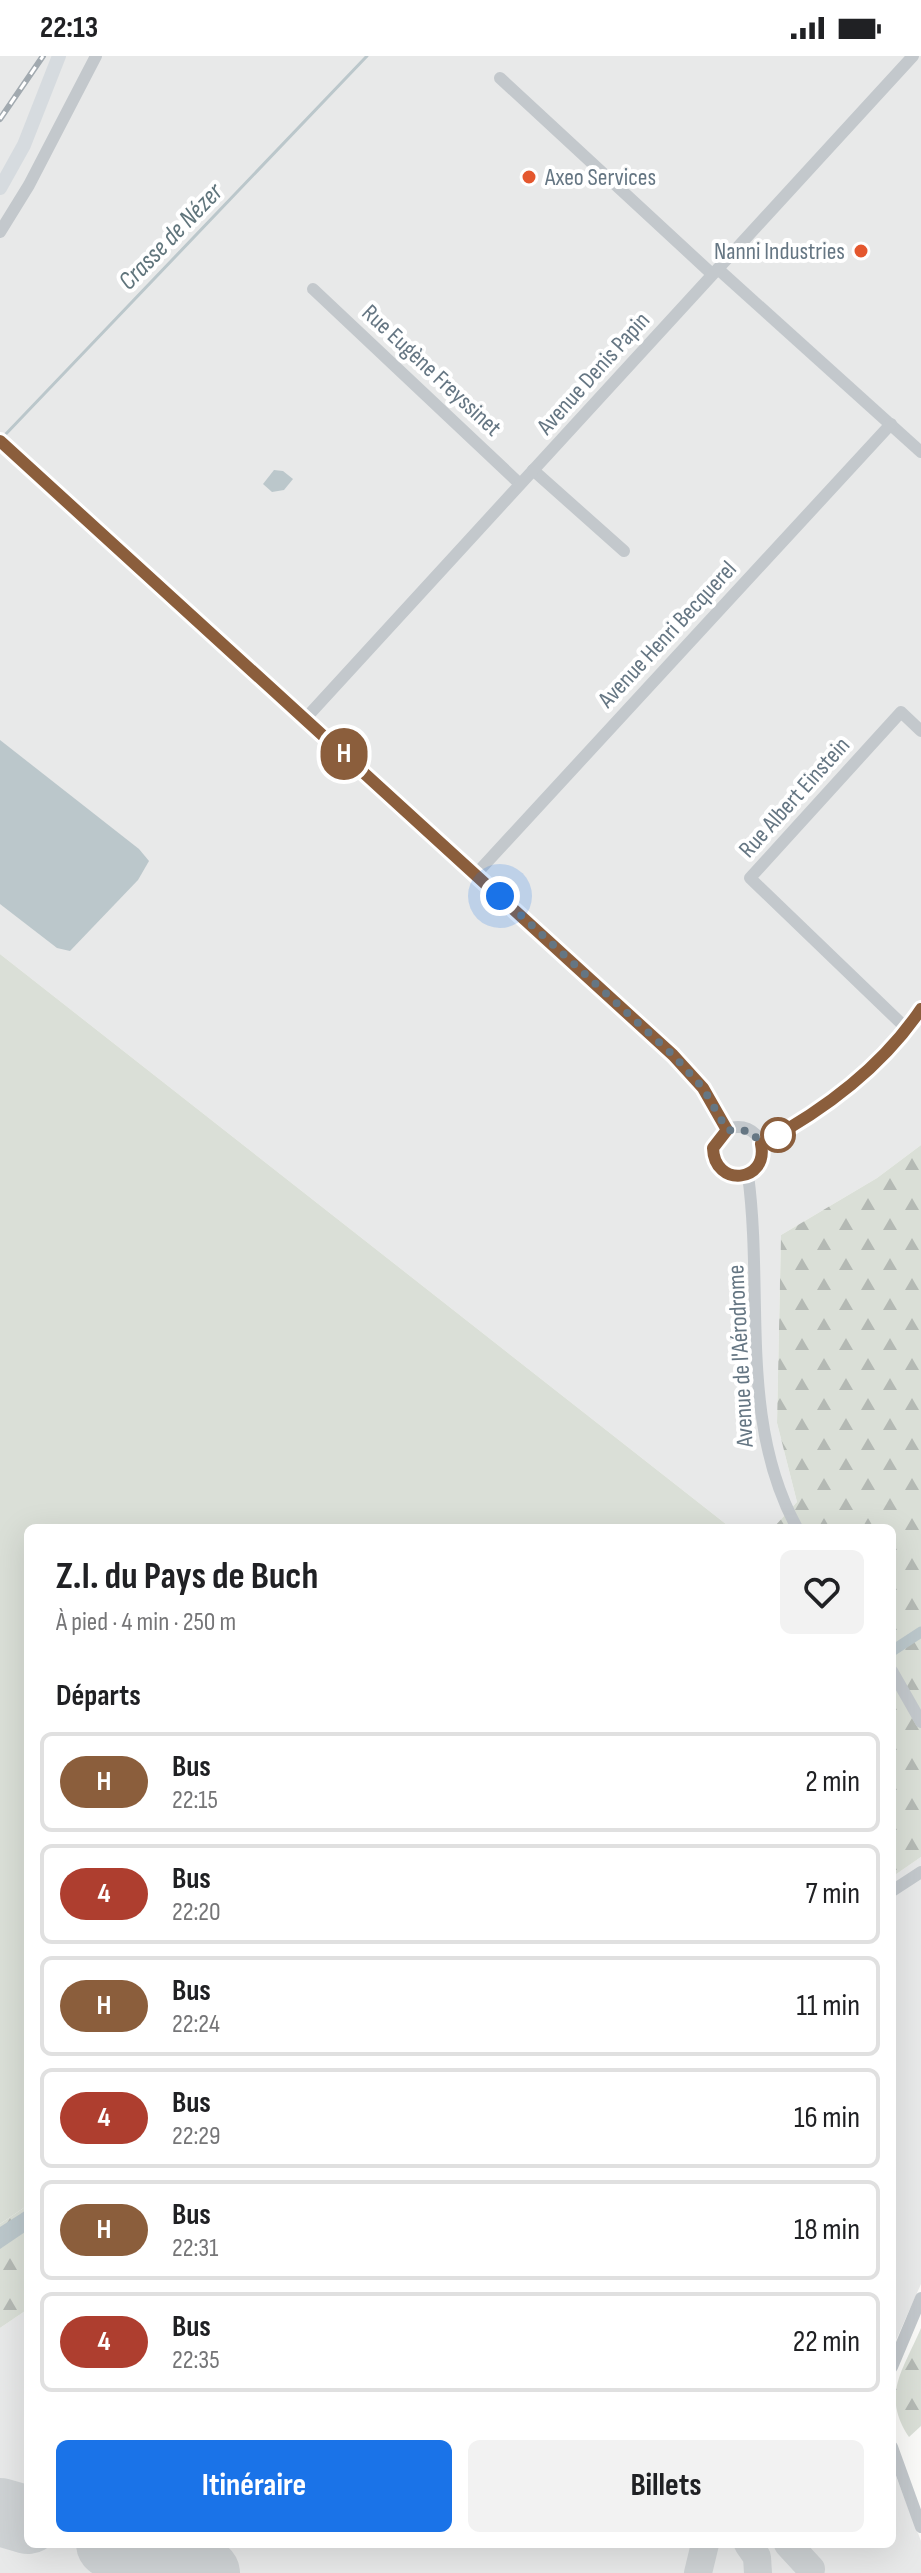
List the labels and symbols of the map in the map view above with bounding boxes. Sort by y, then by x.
place label: Axeo Services [544,163,656,192]
marker: Axeo Services [520,168,538,186]
water label: Crasse de Nézer [113,176,231,297]
place label: Nanni Industries [714,237,845,266]
marker: Nanni Industries [852,242,870,260]
street label: Rue Eugène Freyssinet [356,298,507,442]
street label: Avenue Denis Papin [530,306,656,441]
street label: Avenue Henri Becquerel [591,555,743,714]
line badge: H [318,728,370,780]
street label: Rue Albert Einstein [733,731,856,864]
your location [480,876,520,916]
unlabelled marker [761,1118,795,1152]
street label: Avenue de l'Aérodrome [721,1264,760,1449]

